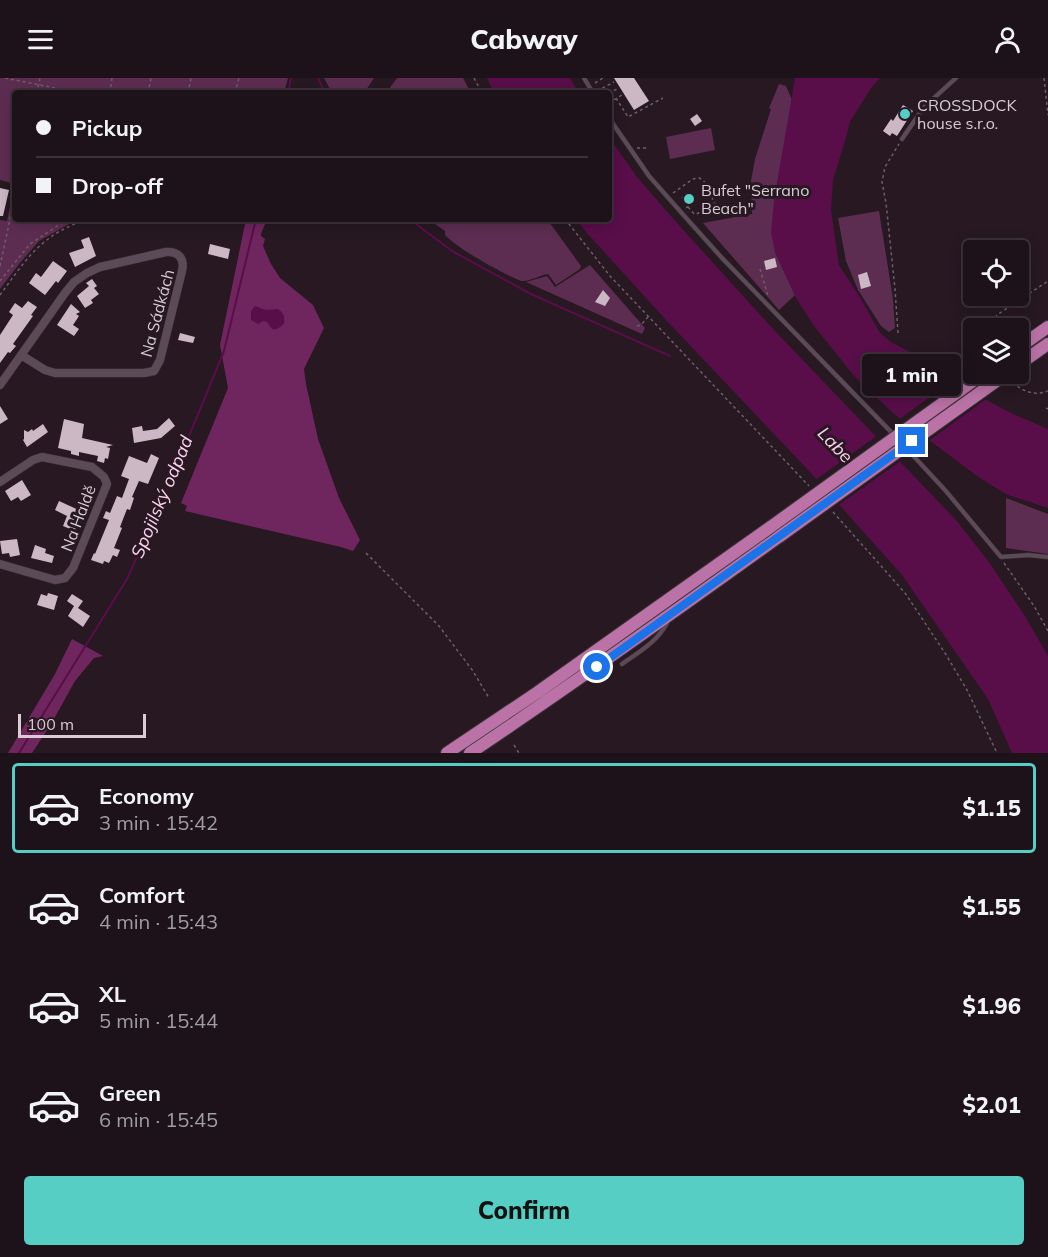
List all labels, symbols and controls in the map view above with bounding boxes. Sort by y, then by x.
text: Cabway [470,22,578,56]
icon: menu [24,23,57,56]
icon: person [991,23,1024,56]
place label: CROSSDOCK house s.r.o. [917,95,1017,133]
marker: CROSSDOCK house s.r.o. [898,107,912,121]
text: Pickup [72,114,142,142]
text: Drop-off [72,172,163,200]
place label: Bufet "Serrano Beach" [701,180,809,218]
marker: Bufet "Serrano Beach" [682,192,696,206]
map controls [963,240,1029,384]
button: locate [963,240,1029,306]
street label: Na Sádkách [136,267,178,359]
button: layers [963,318,1029,384]
callout: 1 min [862,354,962,396]
text: 1 min [885,362,938,387]
water label: Labe [813,422,858,468]
route end [898,427,925,454]
water label: Spojilský odpad [125,432,198,561]
street label: Na Haldě [56,482,100,554]
route start [583,653,610,680]
scale bar [18,711,146,738]
text: 100 m [27,714,74,734]
icon: car [27,781,81,835]
text: Economy [99,782,194,810]
text: $1.15 [962,794,1021,822]
text: 3 min · 15:42 [99,810,218,835]
icon: car [27,880,81,934]
text: Comfort [99,881,185,909]
text: $1.55 [962,893,1021,921]
text: 4 min · 15:43 [99,909,218,934]
icon: car [27,979,81,1033]
text: XL [99,980,126,1008]
text: $1.96 [962,992,1021,1020]
text: 5 min · 15:44 [99,1008,218,1033]
icon: car [27,1078,81,1132]
text: Green [99,1079,161,1107]
text: $2.01 [962,1091,1021,1119]
text: 6 min · 15:45 [99,1107,218,1132]
button: Confirm [24,1176,1024,1245]

